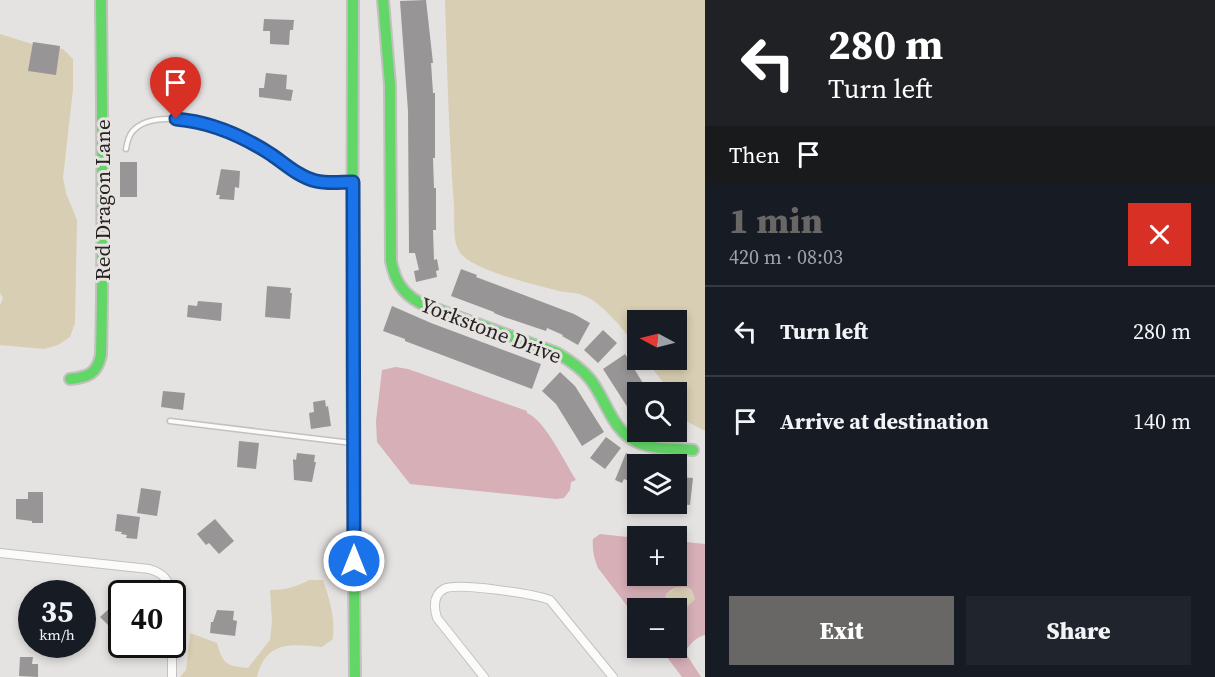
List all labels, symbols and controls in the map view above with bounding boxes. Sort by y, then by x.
text: 280 m [828,15,943,73]
icon: left [729,24,807,102]
pin [150,57,201,119]
icon: arrive [159,66,192,99]
text: Turn left [828,70,932,107]
street label: Red Dragon Lane [88,119,117,281]
icon: arrive [792,138,825,171]
text: Then [729,140,780,170]
text: 1 min [729,196,823,245]
button: close [1128,203,1191,266]
text: 420 m · 08:03 [729,243,843,271]
street label: Yorkstone Drive [416,290,566,370]
north arrow [627,310,687,370]
map controls [627,310,687,658]
icon: left [729,315,762,348]
text: Turn left [780,316,868,346]
text: 280 m [1133,316,1191,346]
button: search [627,382,687,442]
icon: arrive [729,405,762,438]
text: Arrive at destination [780,406,989,436]
text: 140 m [1133,406,1191,436]
button: layers [627,454,687,514]
button: + [627,526,687,586]
position arrow [322,529,386,593]
speed limit sign: 40 [108,580,186,658]
text: 35 [41,591,73,632]
button: Exit [729,596,954,665]
button: Share [966,596,1191,665]
button: − [627,598,687,658]
text: km/h [39,624,75,645]

